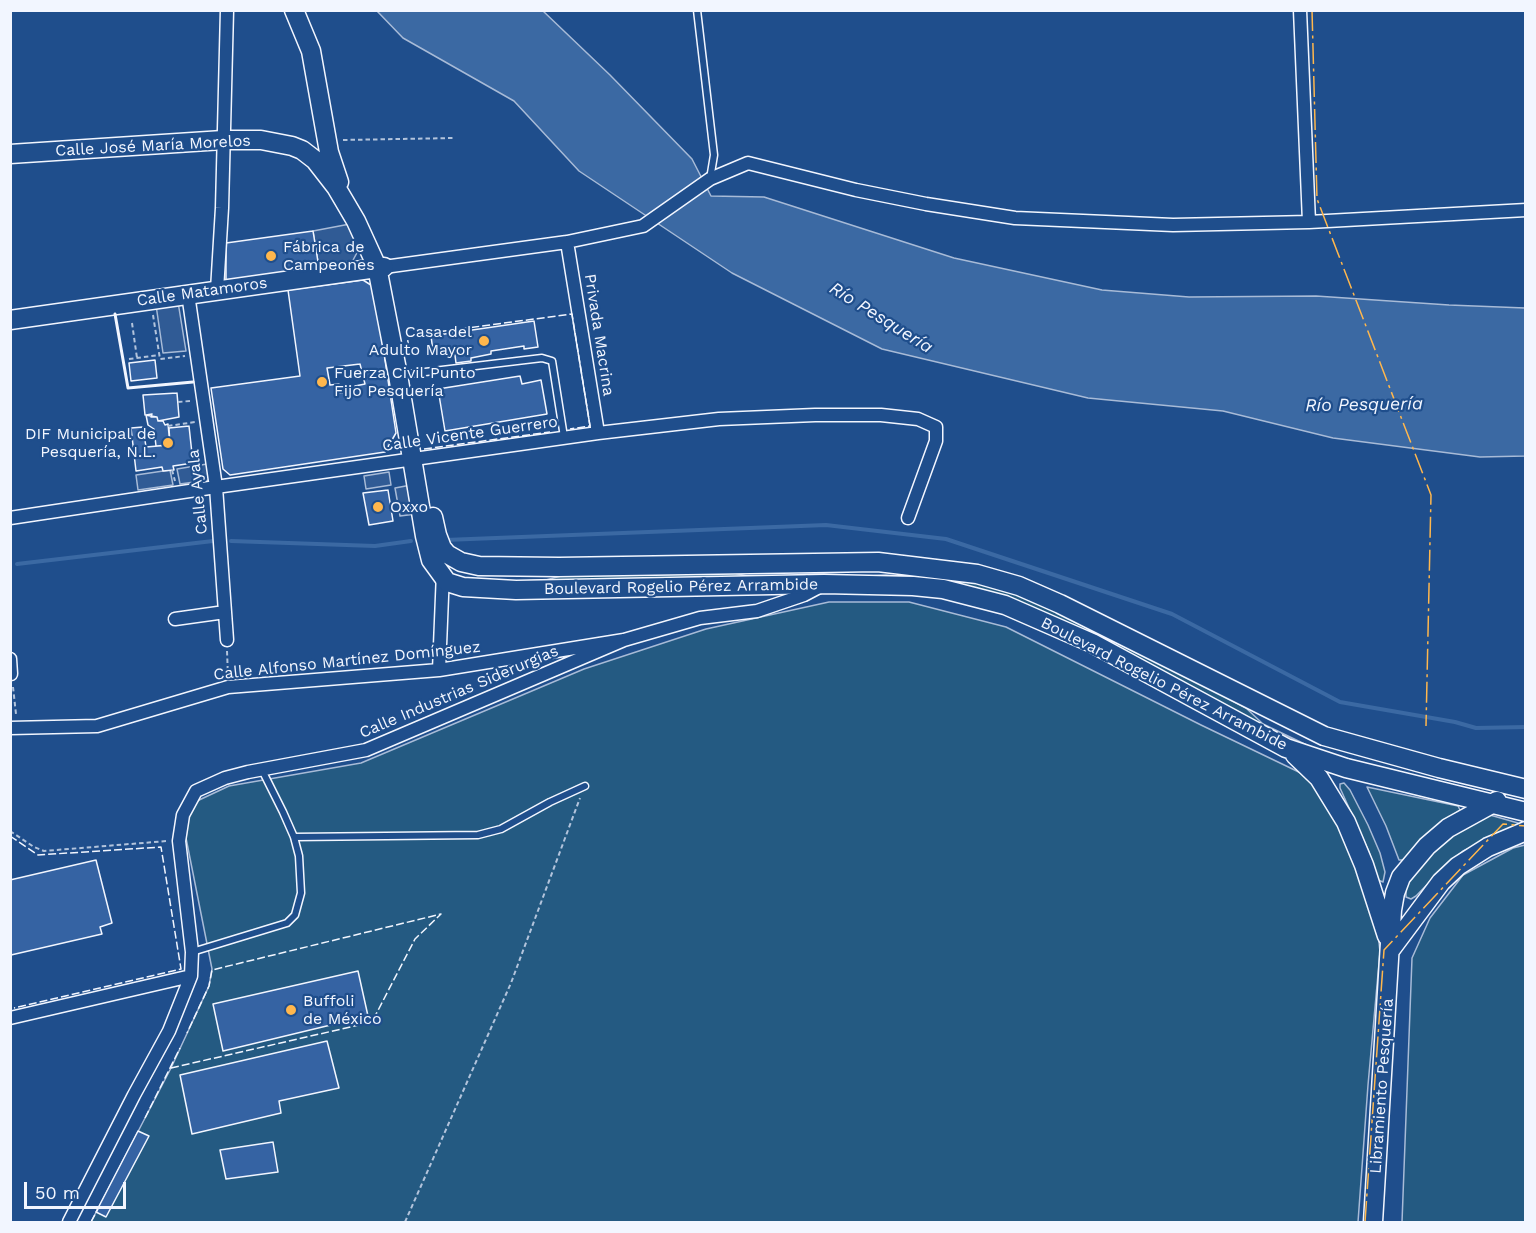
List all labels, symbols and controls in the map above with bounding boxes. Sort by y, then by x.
street label: Calle José María Morelos [55,131,251,161]
place label: Fábrica de Campeones [283,237,375,275]
marker: Fábrica de Campeones [264,249,278,263]
street label: Privada Macrina [580,272,618,398]
street label: Calle Matamoros [135,273,269,311]
water label: Río Pesquería [825,278,937,358]
place label: Casa del Adulto Mayor [369,322,472,360]
marker: Casa del Adulto Mayor [477,334,491,348]
place label: Fuerza Civil Punto Fijo Pesquería [334,363,476,401]
marker: Fuerza Civil Punto Fijo Pesquería [315,375,329,389]
water label: Río Pesquería [1305,393,1423,417]
street label: Calle Vicente Guerrero [381,412,559,456]
place label: DIF Municipal de Pesquería, N.L. [25,424,156,462]
marker: DIF Municipal de Pesquería, N.L. [161,436,175,450]
street label: Calle Ayala [184,449,212,535]
place label: Oxxo [390,497,428,517]
marker: Oxxo [371,500,385,514]
street label: Boulevard Rogelio Pérez Arrambide [544,575,818,599]
street label: Boulevard Rogelio Pérez Arrambide [1037,613,1291,755]
street label: Calle Alfonso Martínez Domínguez [212,637,482,685]
street label: Calle Industrias Siderurgias [357,641,561,743]
place label: Buffoli de México [303,991,382,1029]
street label: Libramiento Pesquería [1366,998,1398,1174]
marker: Buffoli de México [284,1003,298,1017]
scale bar [27,1170,129,1208]
text: 50 m [35,1182,80,1203]

